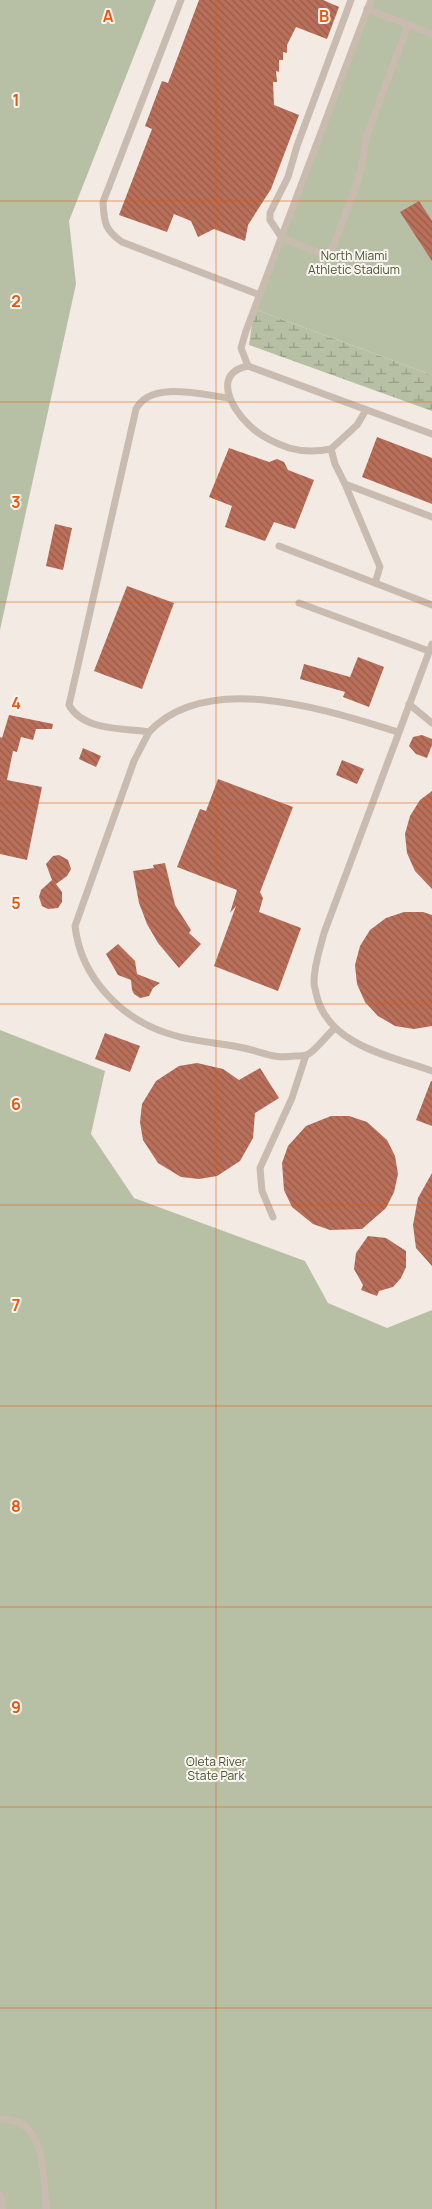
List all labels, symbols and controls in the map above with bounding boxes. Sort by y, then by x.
text: A [103,5,114,27]
text: B [319,5,329,27]
text: 1 [12,89,20,111]
park label: North Miami Athletic Stadium [308,247,400,278]
text: 2 [11,290,21,312]
text: 3 [11,491,21,513]
text: 4 [11,692,21,714]
text: 5 [11,892,21,914]
text: 6 [11,1093,21,1115]
text: 7 [12,1294,20,1316]
text: 8 [11,1495,21,1517]
text: 9 [11,1696,21,1718]
park label: Oleta River State Park [186,1753,247,1784]

